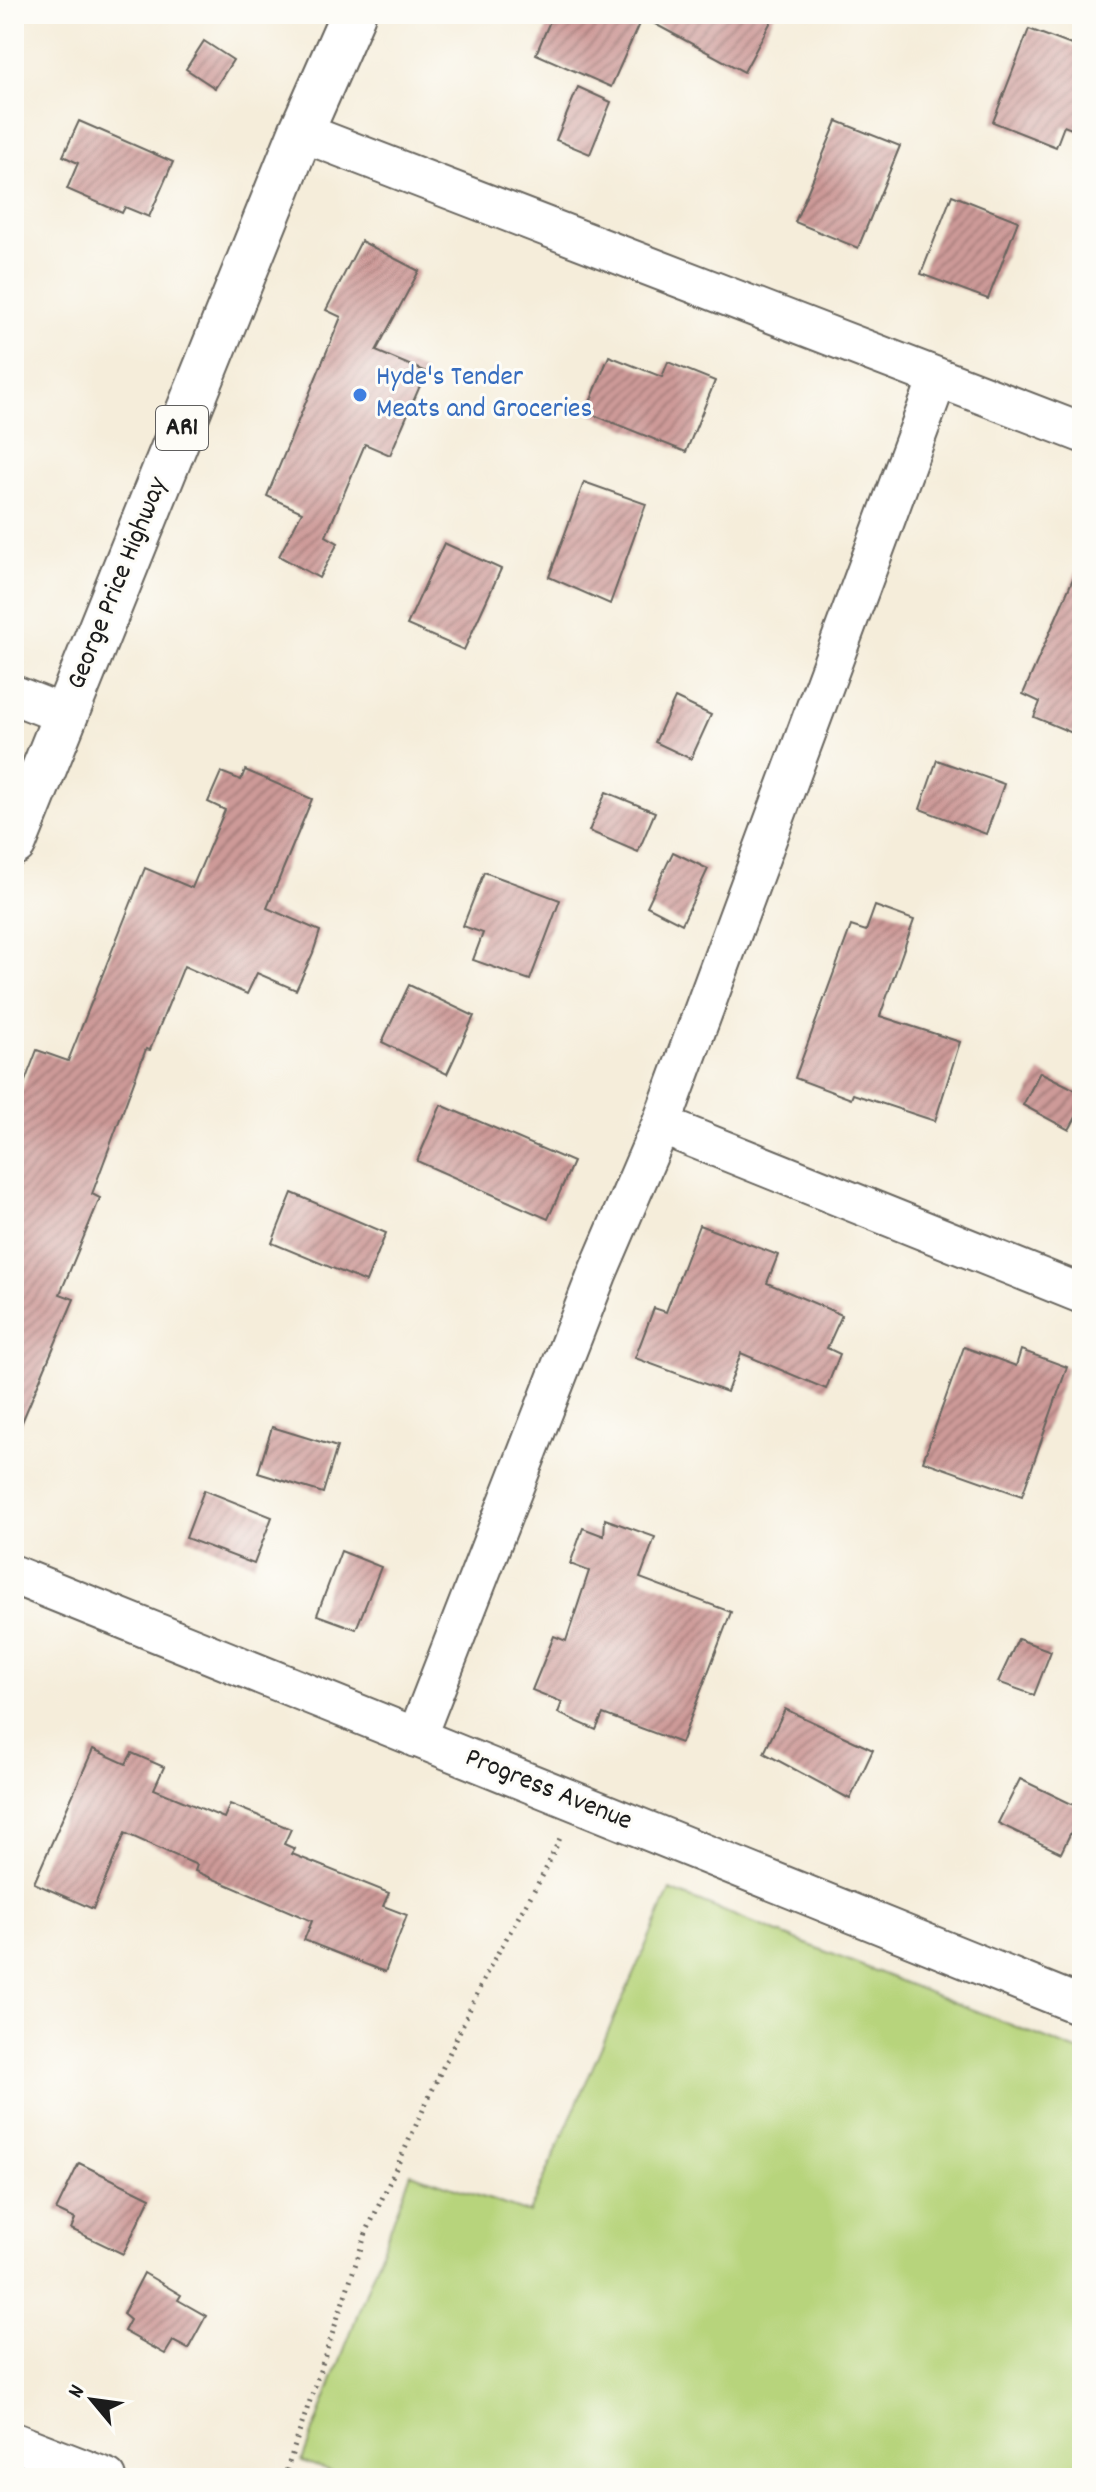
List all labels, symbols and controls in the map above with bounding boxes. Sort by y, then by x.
place label: Hyde's Tender Meats and Groceries [376,359,592,431]
marker: Hyde's Tender Meats and Groceries [351,386,369,404]
road number: AR1 [156,406,208,450]
street label: George Price Highway [58,471,180,696]
street label: Progress Avenue [458,1739,638,1843]
north arrow [52,2360,132,2440]
text: N [61,2380,94,2404]

